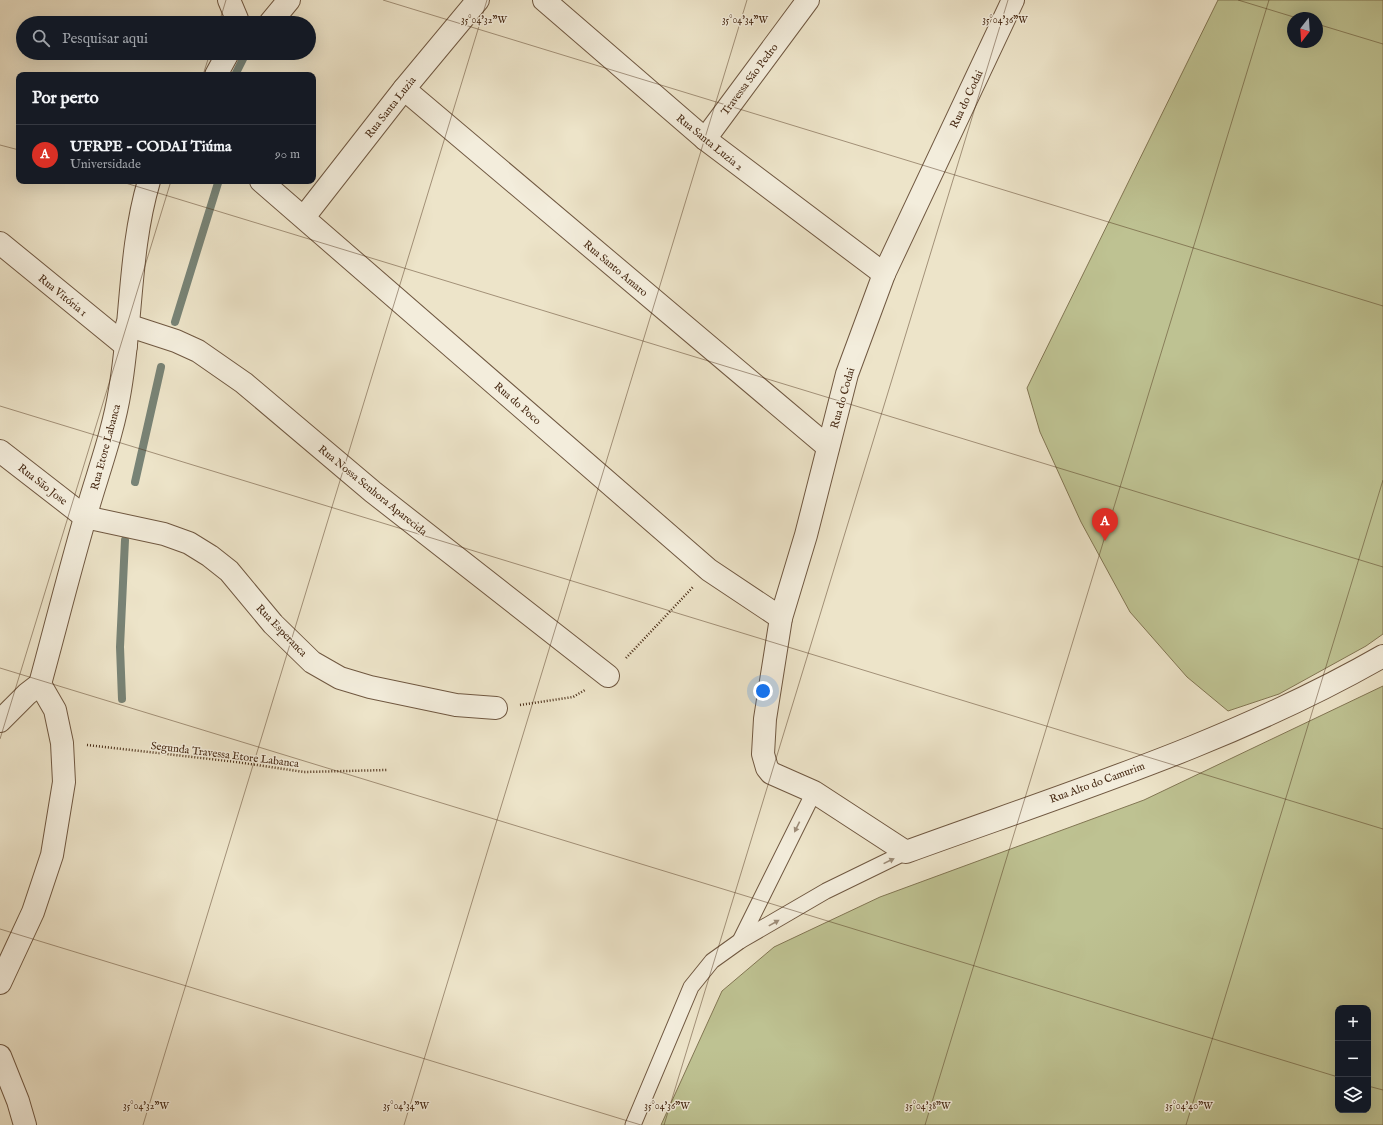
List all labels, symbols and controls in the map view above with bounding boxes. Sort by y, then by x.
north arrow [1287,12,1323,48]
text: 35°04'32"W [461,14,507,27]
text: 35°04'34"W [722,14,769,27]
text: 35°04'36"W [982,14,1028,27]
search box [16,16,316,60]
icon: search [30,27,52,49]
text: Pesquisar aqui [62,29,148,48]
street label: Travessa São Pedro [718,41,781,118]
street label: Rua do Codai [947,68,987,131]
street label: Rua Santa Luzia [362,74,419,141]
text: Por perto [32,88,99,109]
street label: Rua Santa Luzia 2 [673,111,746,174]
text: UFRPE - CODAI Tiúma [70,137,231,156]
text: A [41,146,49,163]
text: 90 m [275,146,300,163]
text: Universidade [70,156,141,173]
street label: Rua Santo Amaro [580,238,651,300]
street label: Rua Vitória 1 [35,272,90,320]
street label: Rua do Codai [828,366,858,430]
street label: Rua do Poco [491,379,544,428]
street label: Rua Etore Labanca [88,402,124,492]
street label: Rua Nossa Senhora Aparecida [315,443,430,539]
street label: Rua São Jose [15,461,70,508]
pin: A [1092,508,1118,541]
street label: Rua Esperanca [253,601,310,660]
your location [753,681,773,701]
street label: Segunda Travessa Etore Labanca [150,739,300,771]
street label: Rua Alto do Camurim [1048,759,1147,807]
one-way arrow [794,821,800,832]
one-way arrow [883,858,894,864]
one-way arrow [768,919,780,926]
map controls [1335,1005,1371,1113]
button: + [1335,1005,1371,1041]
button: − [1335,1041,1371,1077]
button: layers [1335,1077,1371,1113]
text: 35°04'32"W [123,1100,169,1113]
text: 35°04'34"W [383,1100,430,1113]
text: 35°04'36"W [644,1100,690,1113]
text: 35°04'38"W [905,1100,951,1113]
text: 35°04'40"W [1165,1100,1213,1113]

